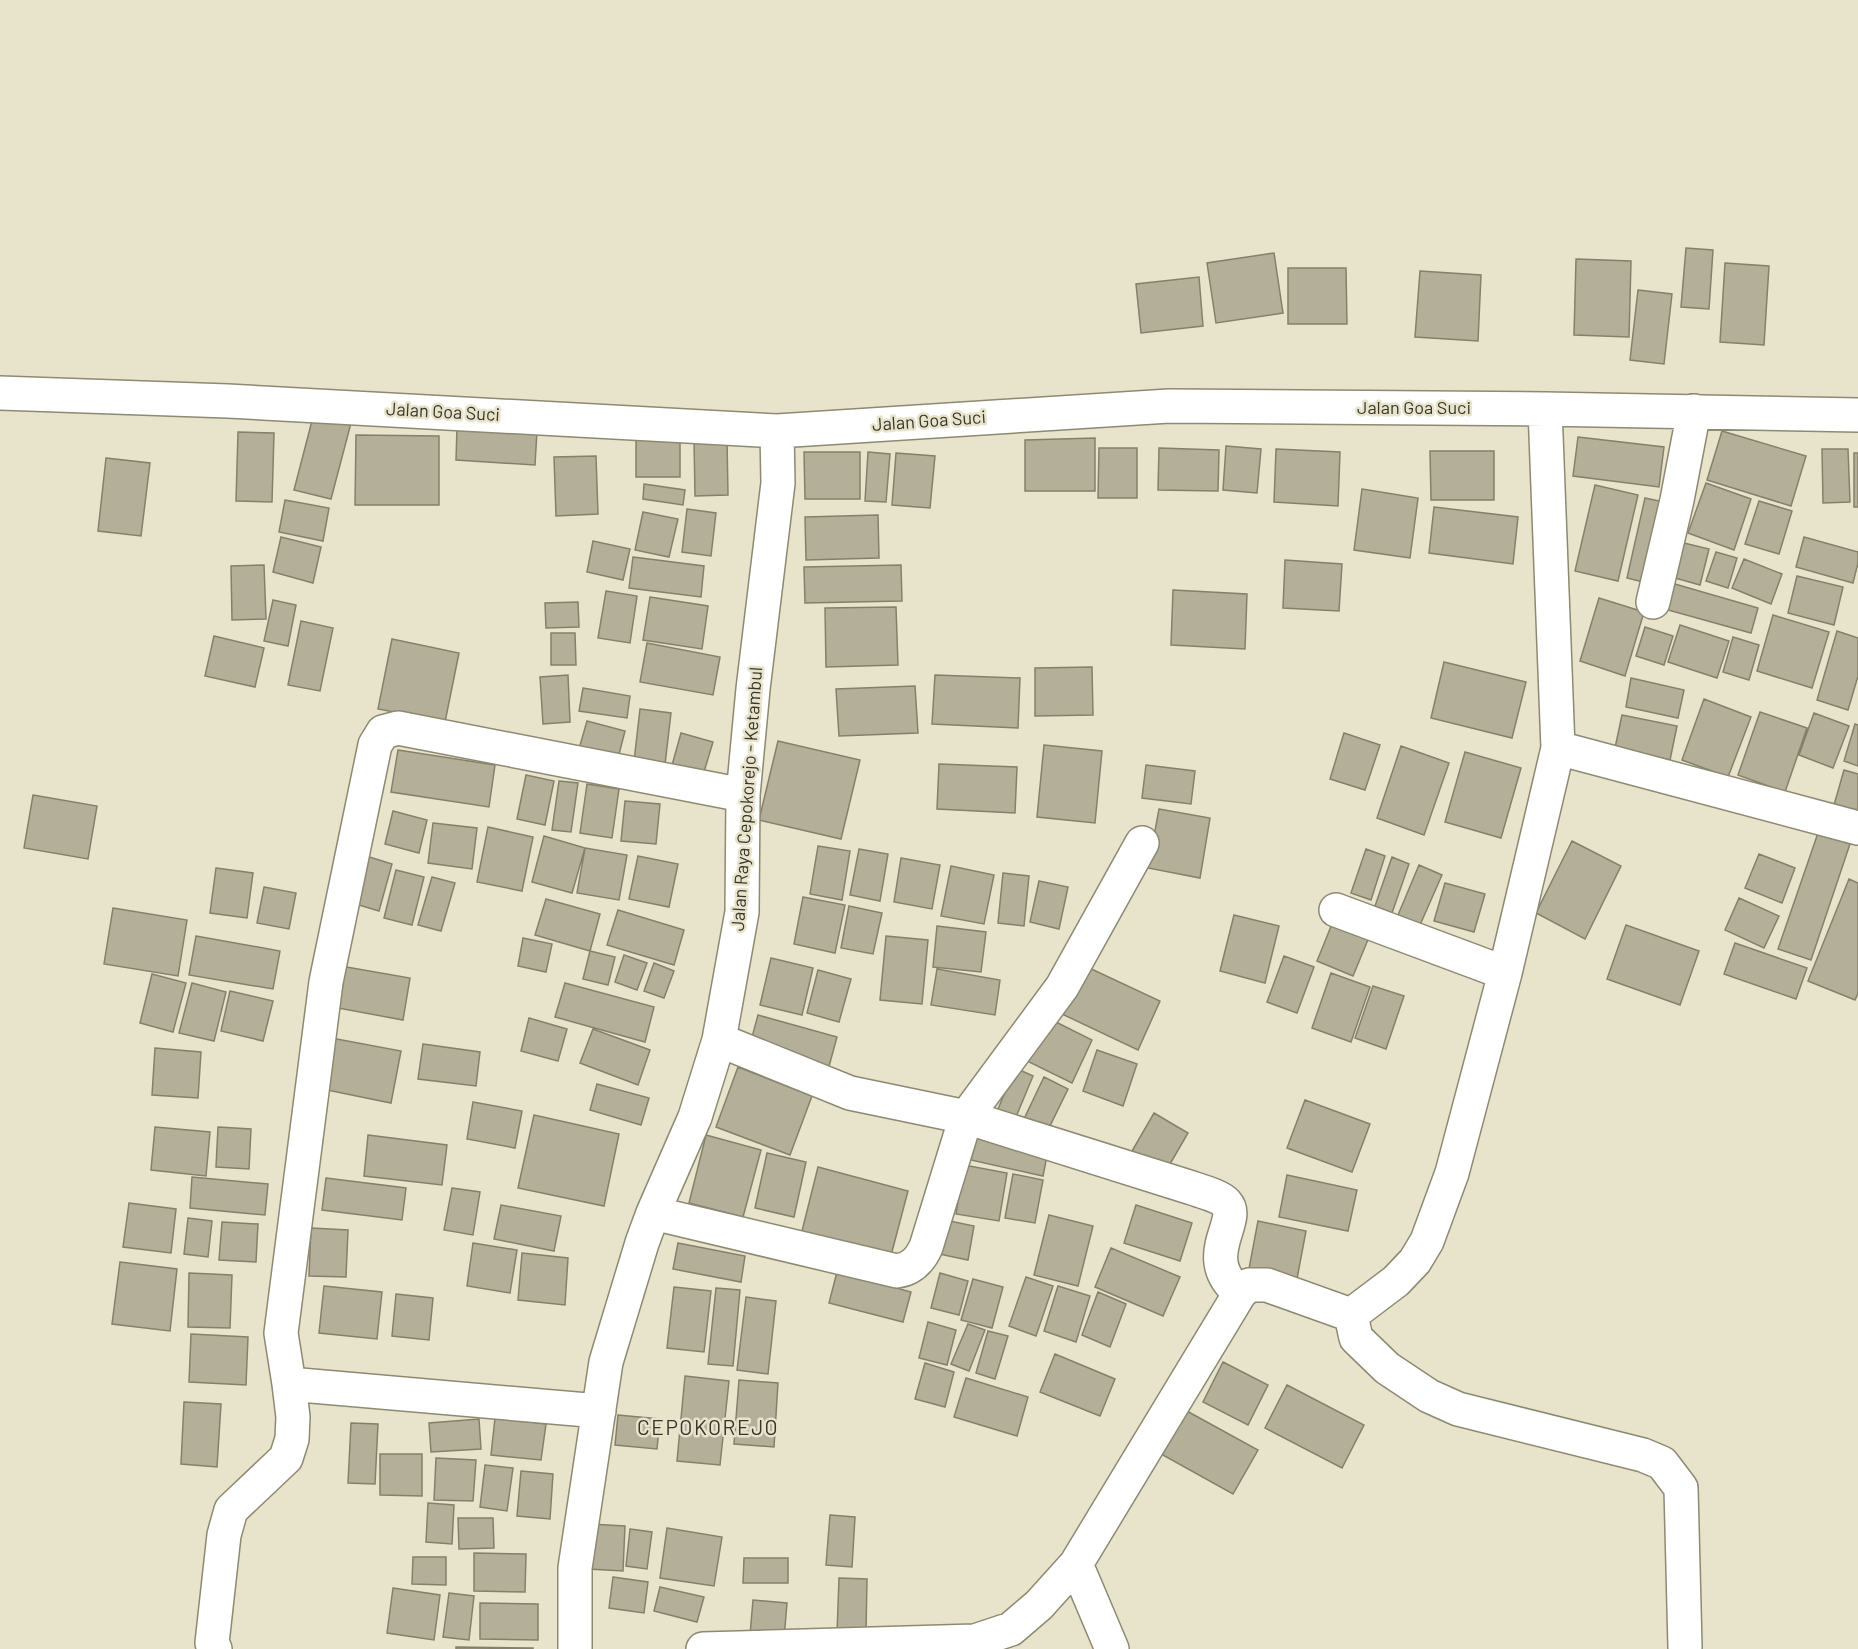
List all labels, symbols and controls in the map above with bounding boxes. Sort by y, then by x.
street label: Jalan Goa Suci [1357,396,1471,418]
street label: Jalan Goa Suci [386,397,501,425]
street label: Jalan Goa Suci [871,405,987,435]
street label: Jalan Raya Cepokorejo - Ketambul [726,666,766,932]
district label: CEPOKOREJO [637,1414,779,1439]

